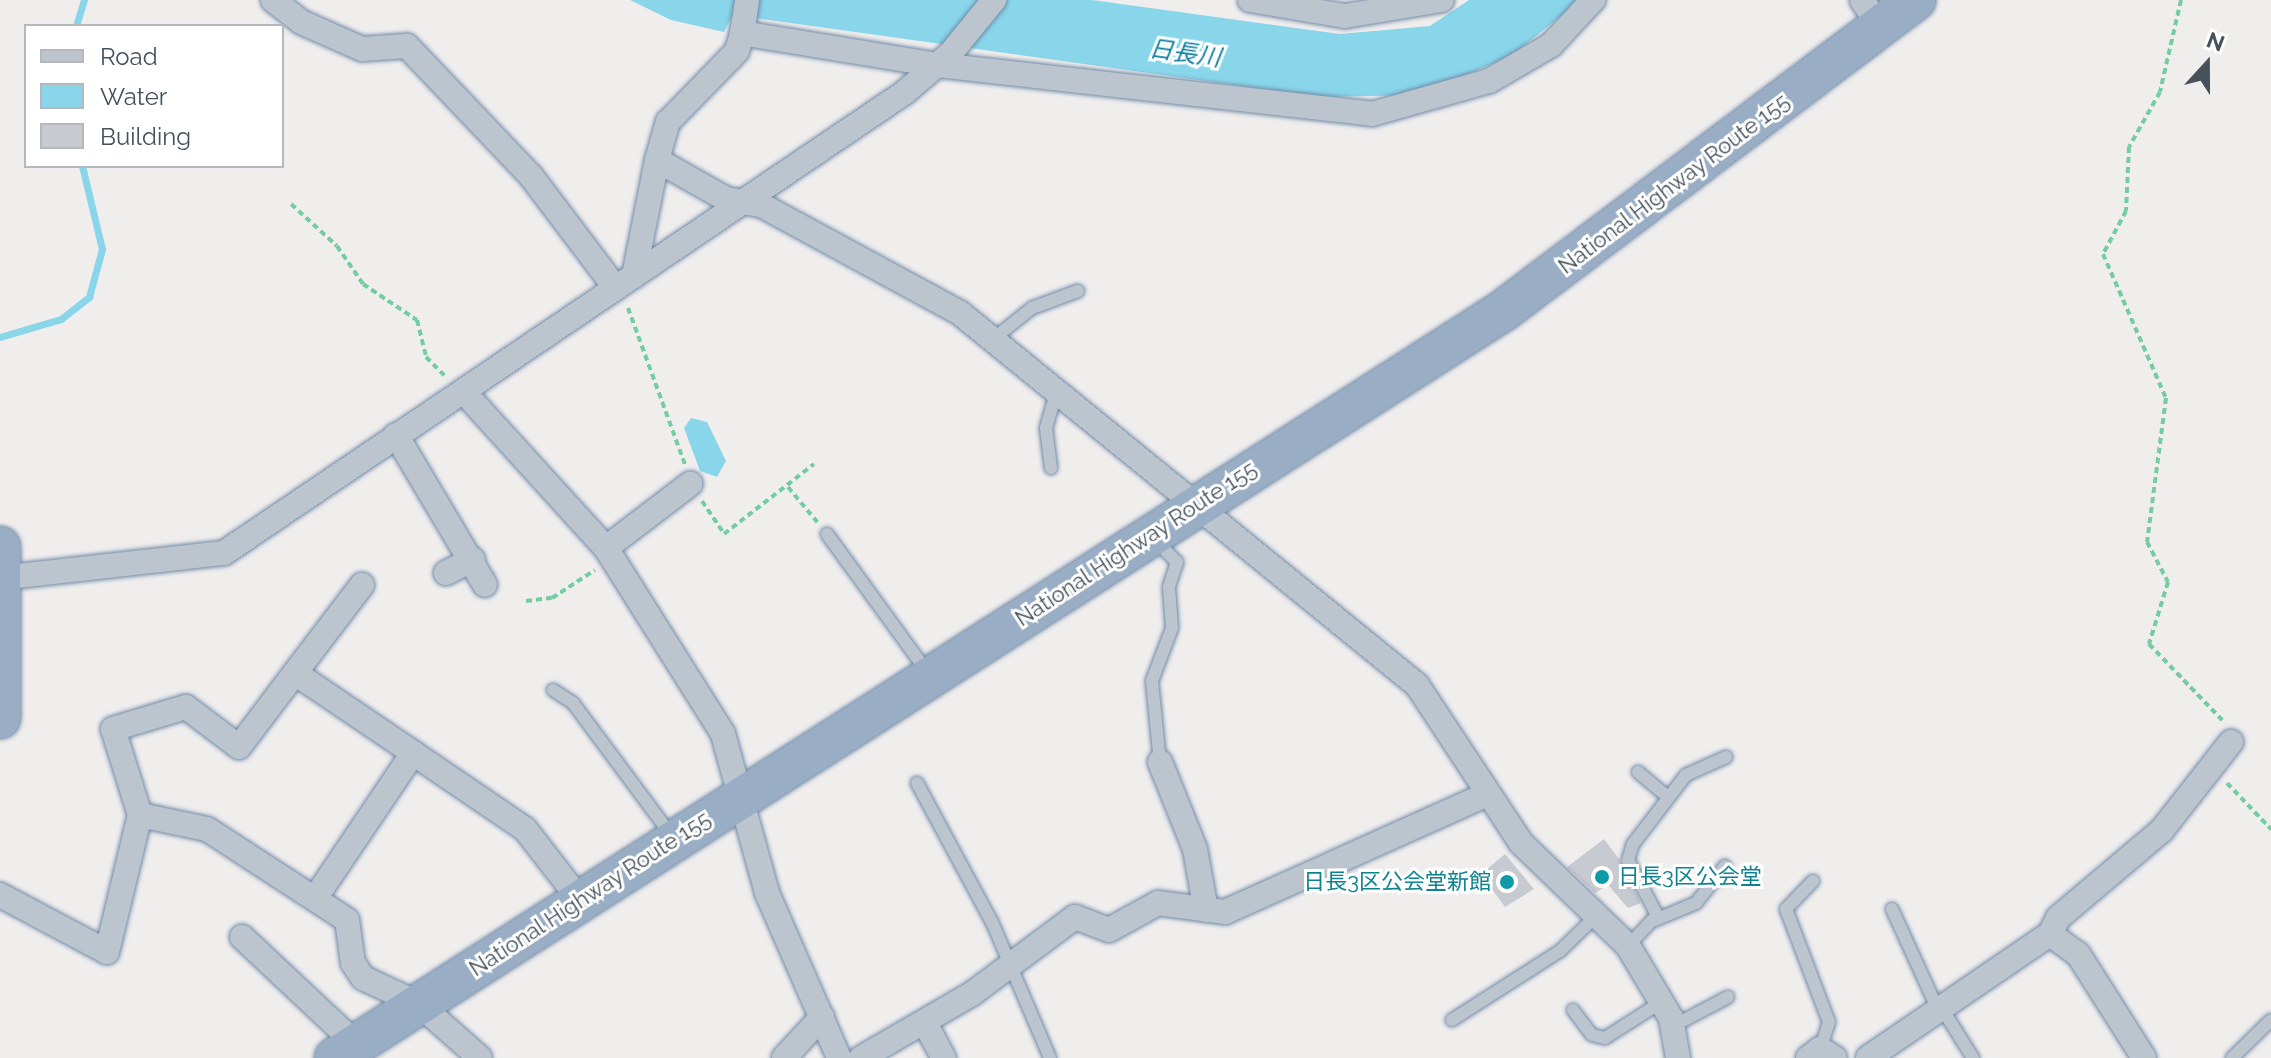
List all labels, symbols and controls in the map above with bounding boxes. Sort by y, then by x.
legend [24,24,284,168]
north arrow [2167,24,2247,104]
text: N [2203,26,2228,57]
water label: 日長川 [1147,34,1223,72]
text: Road [100,42,158,71]
text: Water [100,82,167,111]
street label: National Highway Route 155 [1553,88,1795,280]
text: Building [100,122,191,151]
street label: National Highway Route 155 [1010,456,1262,632]
street label: National Highway Route 155 [464,806,716,982]
place label: 日長3区公会堂 [1618,864,1762,890]
marker: 日長3区公会堂 [1593,868,1611,886]
place label: 日長3区公会堂新館 [1303,869,1491,895]
marker: 日長3区公会堂新館 [1498,873,1516,891]

